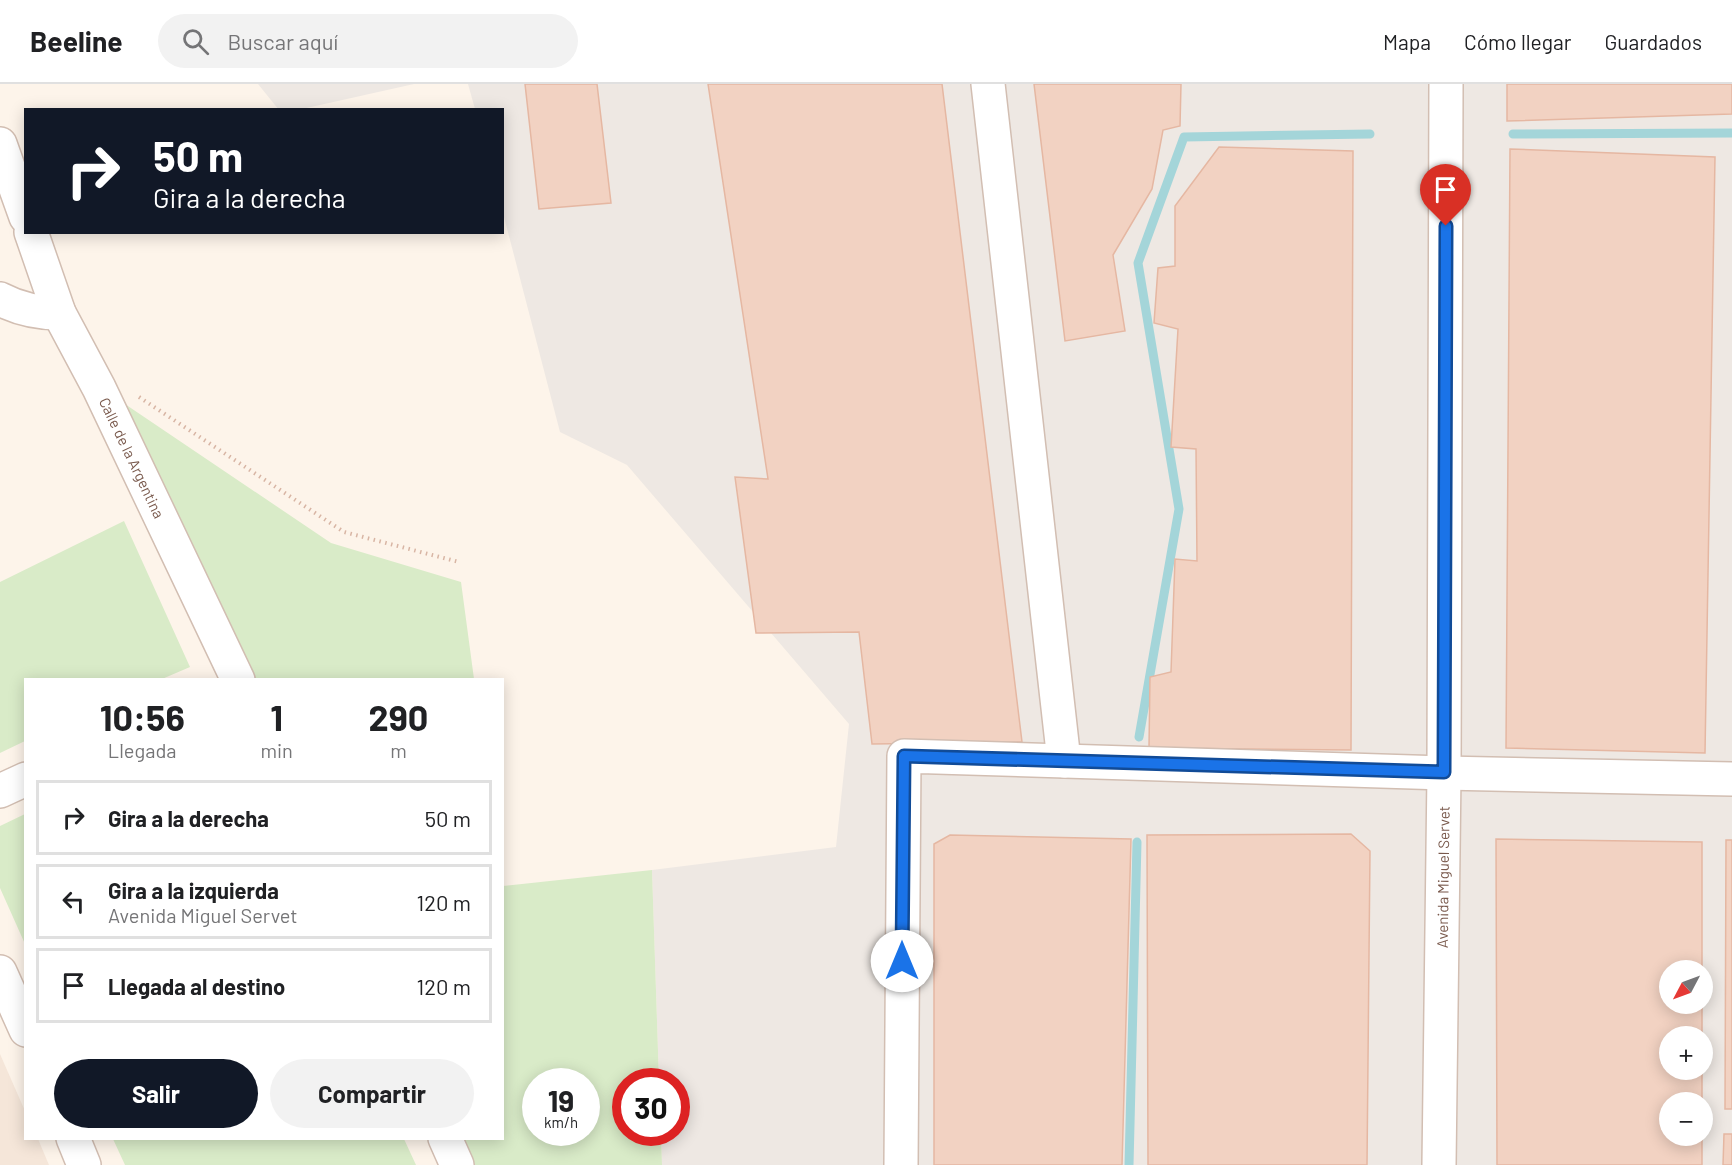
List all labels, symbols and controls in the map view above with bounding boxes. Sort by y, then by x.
search box [158,14,578,68]
text: Beeline [30,24,122,58]
icon: search [179,25,212,58]
text: Buscar aquí [227,28,338,54]
text: Mapa [1383,29,1431,54]
text: Cómo llegar [1464,29,1571,54]
text: Guardados [1604,29,1702,54]
text: 50 m [153,130,243,180]
icon: right [54,132,132,210]
pin [1420,164,1471,226]
icon: arrive [1429,173,1462,206]
text: Gira a la derecha [153,181,346,213]
street label: Calle de la Argentina [96,395,169,521]
text: 10:56 [100,695,185,738]
text: 1 [270,695,283,738]
text: 290 [369,695,428,738]
text: Llegada [108,738,177,762]
text: min [260,738,293,762]
text: m [390,738,407,762]
icon: right [57,801,90,834]
text: Gira a la derecha [108,805,269,831]
text: 50 m [425,805,471,831]
street label: Avenida Miguel Servet [1433,806,1453,948]
text: Gira a la izquierda [108,877,279,903]
icon: left [57,885,90,918]
text: 120 m [416,889,471,915]
text: Avenida Miguel Servet [108,903,298,927]
position arrow [870,929,934,993]
north arrow [1659,960,1713,1014]
map controls [1659,960,1713,1146]
icon: arrive [57,969,90,1002]
text: Llegada al destino [108,973,285,999]
text: 120 m [416,973,471,999]
button: + [1659,1026,1713,1080]
button: Salir [54,1059,258,1128]
button: Compartir [270,1059,474,1128]
speed limit sign: 30 [612,1068,690,1146]
text: 19 [548,1082,574,1118]
button: − [1659,1092,1713,1146]
text: km/h [544,1113,578,1131]

